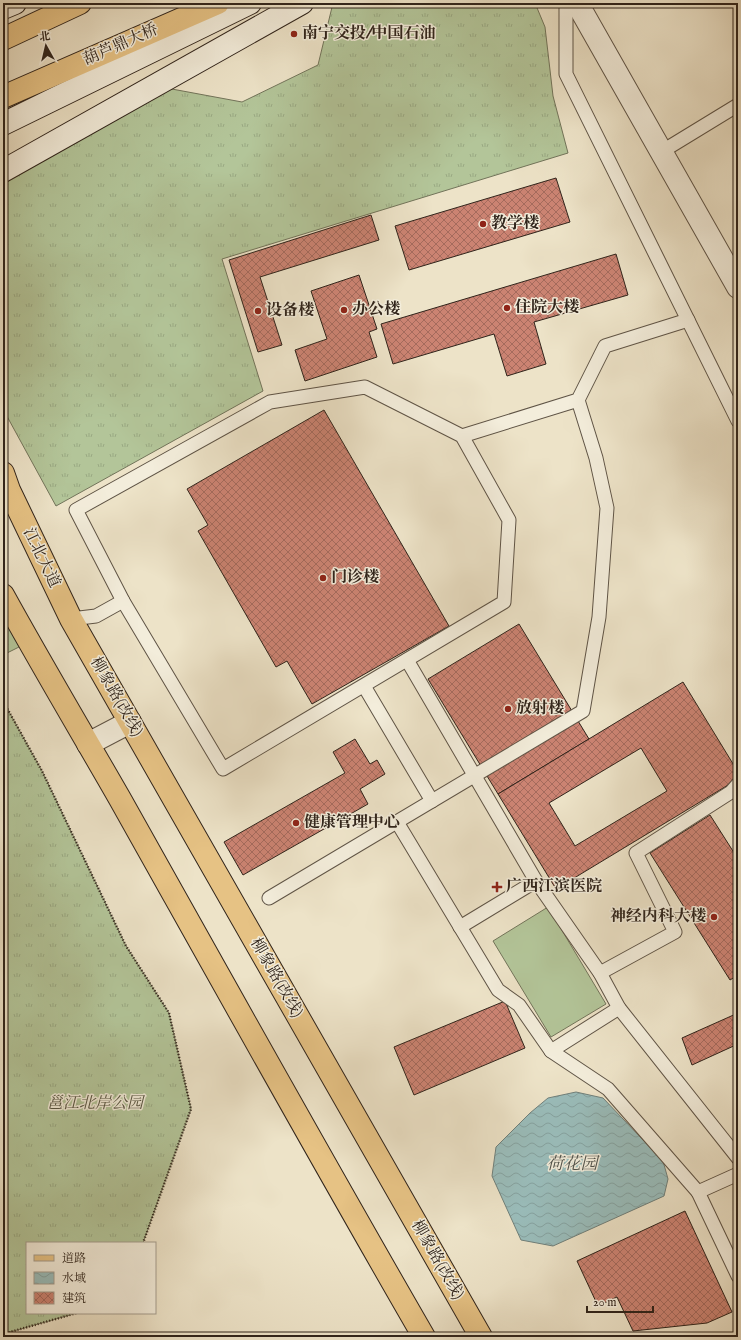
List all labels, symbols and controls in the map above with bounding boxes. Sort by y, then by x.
street label: 葫芦鼎大桥 [80,20,162,70]
place label: 南宁交投/中国石油 [302,23,435,44]
north arrow [26,26,66,66]
text: 北 [38,29,51,45]
marker: 南宁交投/中国石油 [289,29,299,39]
place label: 教学楼 [491,214,539,234]
marker: 教学楼 [478,219,488,229]
place label: 住院大楼 [515,298,579,318]
place label: 办公楼 [352,300,400,320]
place label: 设备楼 [266,301,314,321]
marker: 住院大楼 [502,303,512,313]
marker: 办公楼 [339,305,349,315]
marker: 设备楼 [253,306,263,316]
street label: 江北大道 [18,525,64,591]
place label: 门诊楼 [331,568,379,588]
marker: 门诊楼 [318,573,328,583]
street label: 柳象路(改线) [85,654,147,740]
place label: 放射楼 [516,699,564,719]
marker: 放射楼 [503,704,513,714]
place label: 健康管理中心 [304,812,400,833]
marker: 健康管理中心 [291,818,301,828]
place label: 广西江滨医院 [506,877,602,897]
marker: 广西江滨医院 [491,881,503,893]
place label: 神经内科大楼 [610,907,706,927]
marker: 神经内科大楼 [709,912,719,922]
street label: 柳象路(改线) [245,935,307,1021]
park label: 邕江北岸公园 [47,1094,146,1114]
water label: 荷花园 [547,1154,600,1175]
street label: 柳象路(改线) [406,1217,468,1303]
legend [26,1242,156,1314]
text: 道路 [62,1251,86,1266]
text: 水域 [62,1271,86,1286]
scale bar [587,1288,653,1314]
text: 建筑 [62,1291,86,1306]
text: 20 m [593,1295,616,1310]

